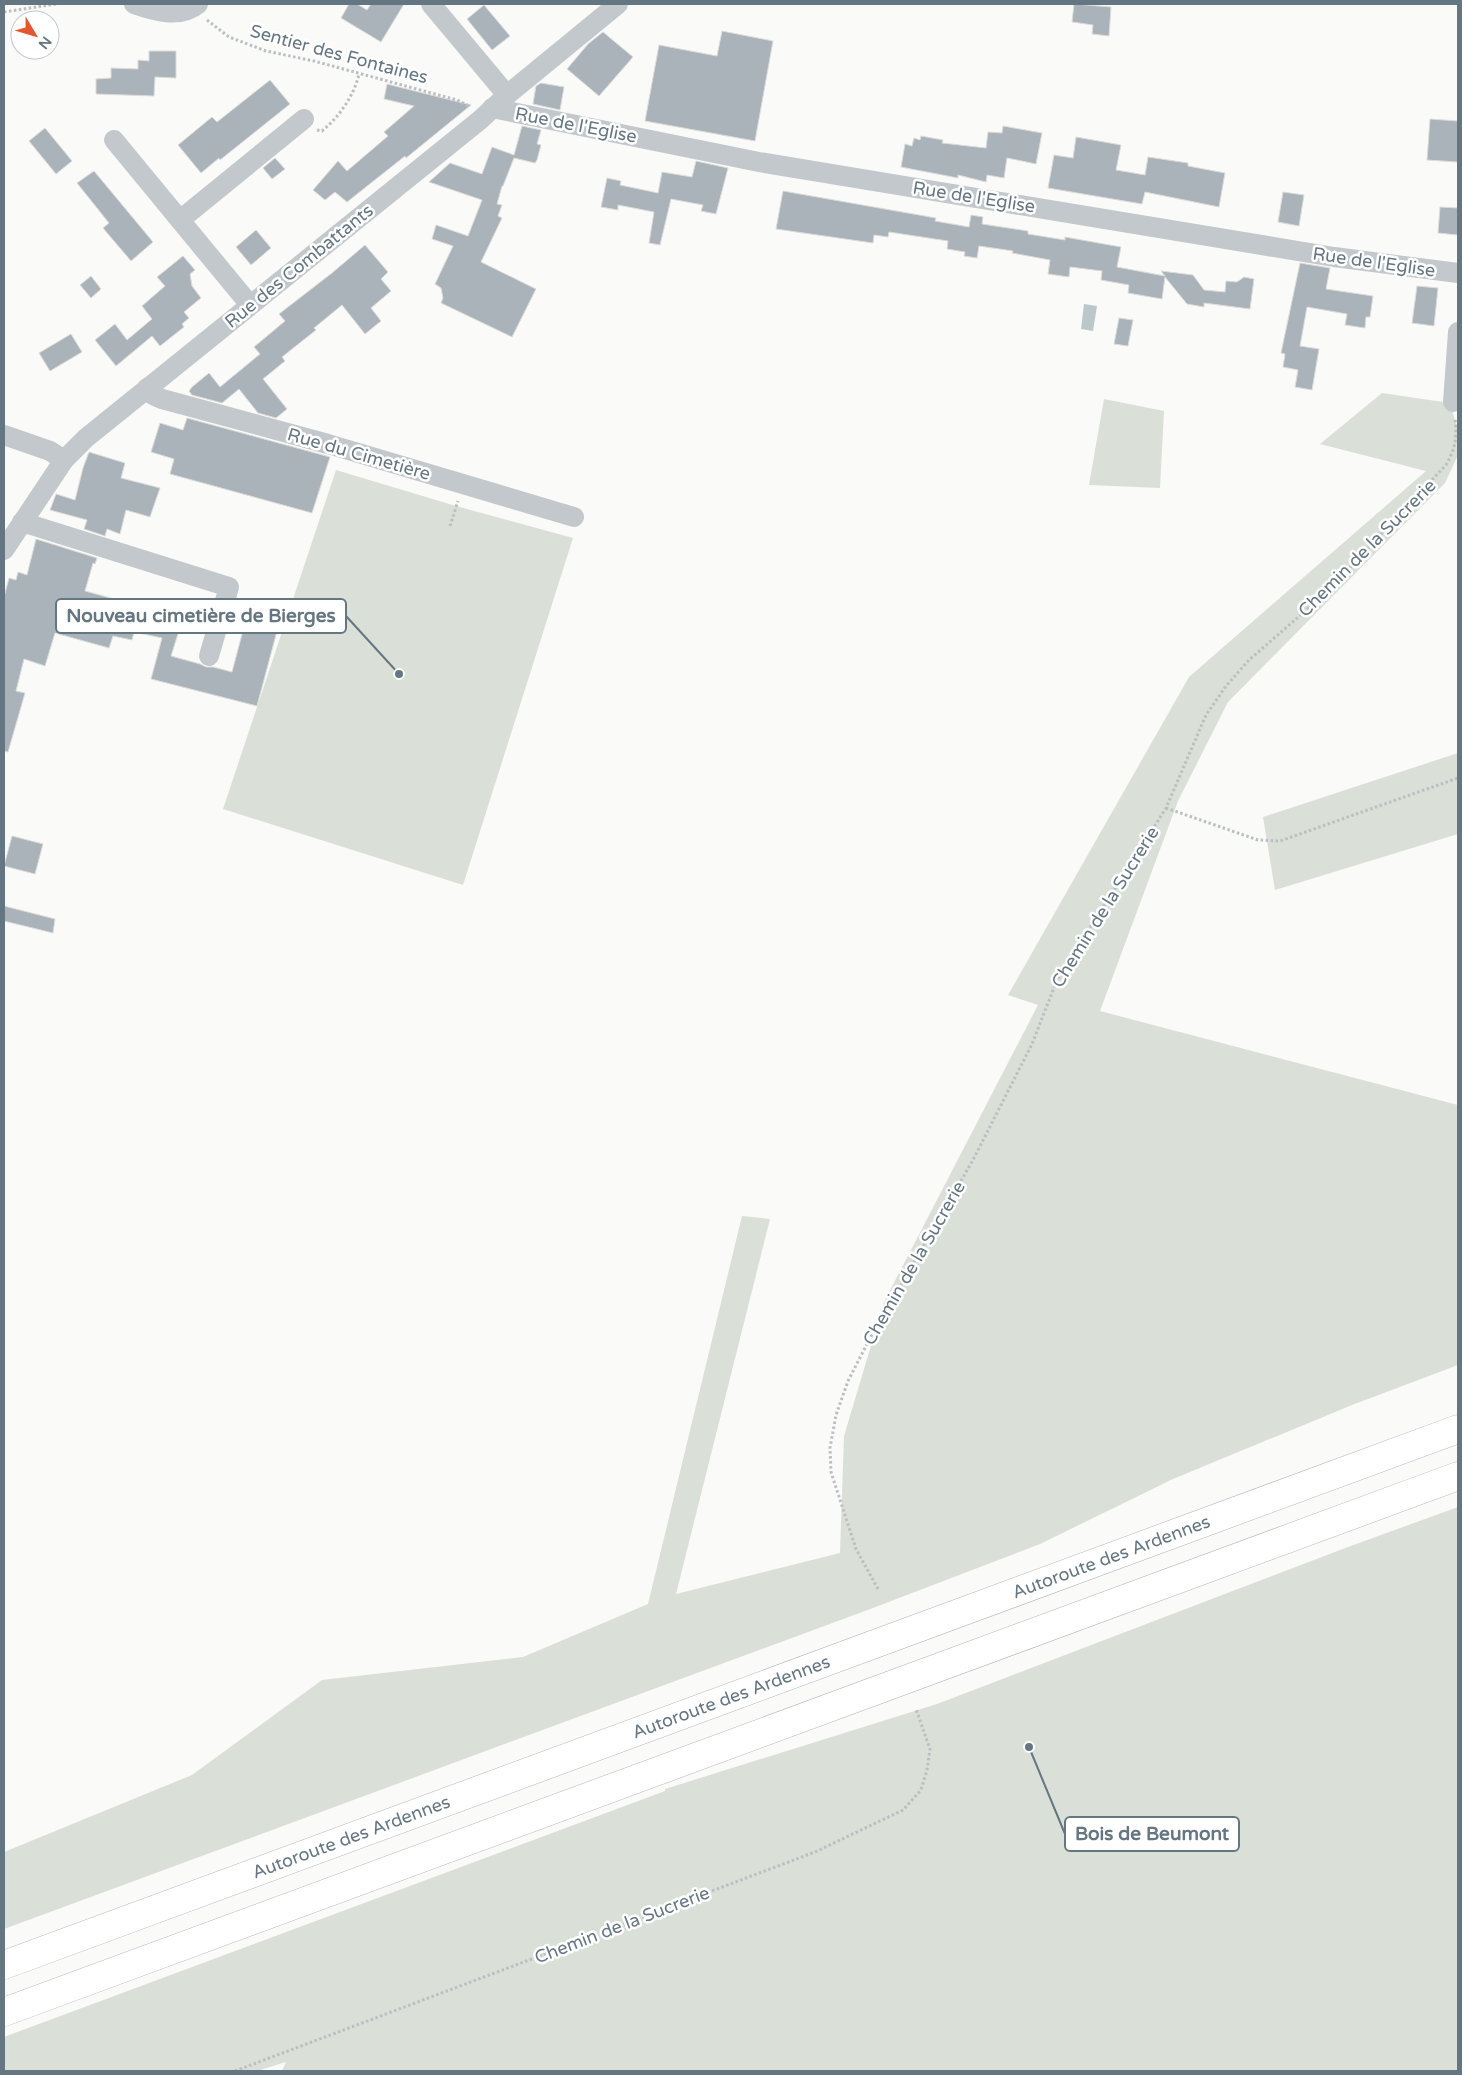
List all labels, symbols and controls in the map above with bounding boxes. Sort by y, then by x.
north arrow [10,10,60,60]
street label: Sentier des Fontaines [248,20,430,88]
text: N [35,33,55,52]
street label: Rue de l'Eglise [513,102,639,148]
street label: Rue de l'Eglise [911,176,1037,218]
street label: Rue des Combattants [220,199,378,333]
street label: Rue de l'Eglise [1311,242,1437,282]
street label: Rue du Cimetière [285,423,433,485]
street label: Chemin de la Sucrerie [1294,475,1440,621]
callout: Nouveau cimetière de Bierges [56,599,346,633]
text: Nouveau cimetière de Bierges [66,605,336,628]
street label: Chemin de la Sucrerie [1046,822,1164,992]
street label: Chemin de la Sucrerie [858,1177,970,1349]
street label: Autoroute des Ardennes [1009,1510,1213,1603]
street label: Autoroute des Ardennes [629,1650,833,1743]
street label: Autoroute des Ardennes [249,1791,453,1884]
callout: Bois de Beumont [1065,1817,1239,1851]
text: Bois de Beumont [1075,1823,1230,1845]
street label: Chemin de la Sucrerie [531,1881,713,1969]

